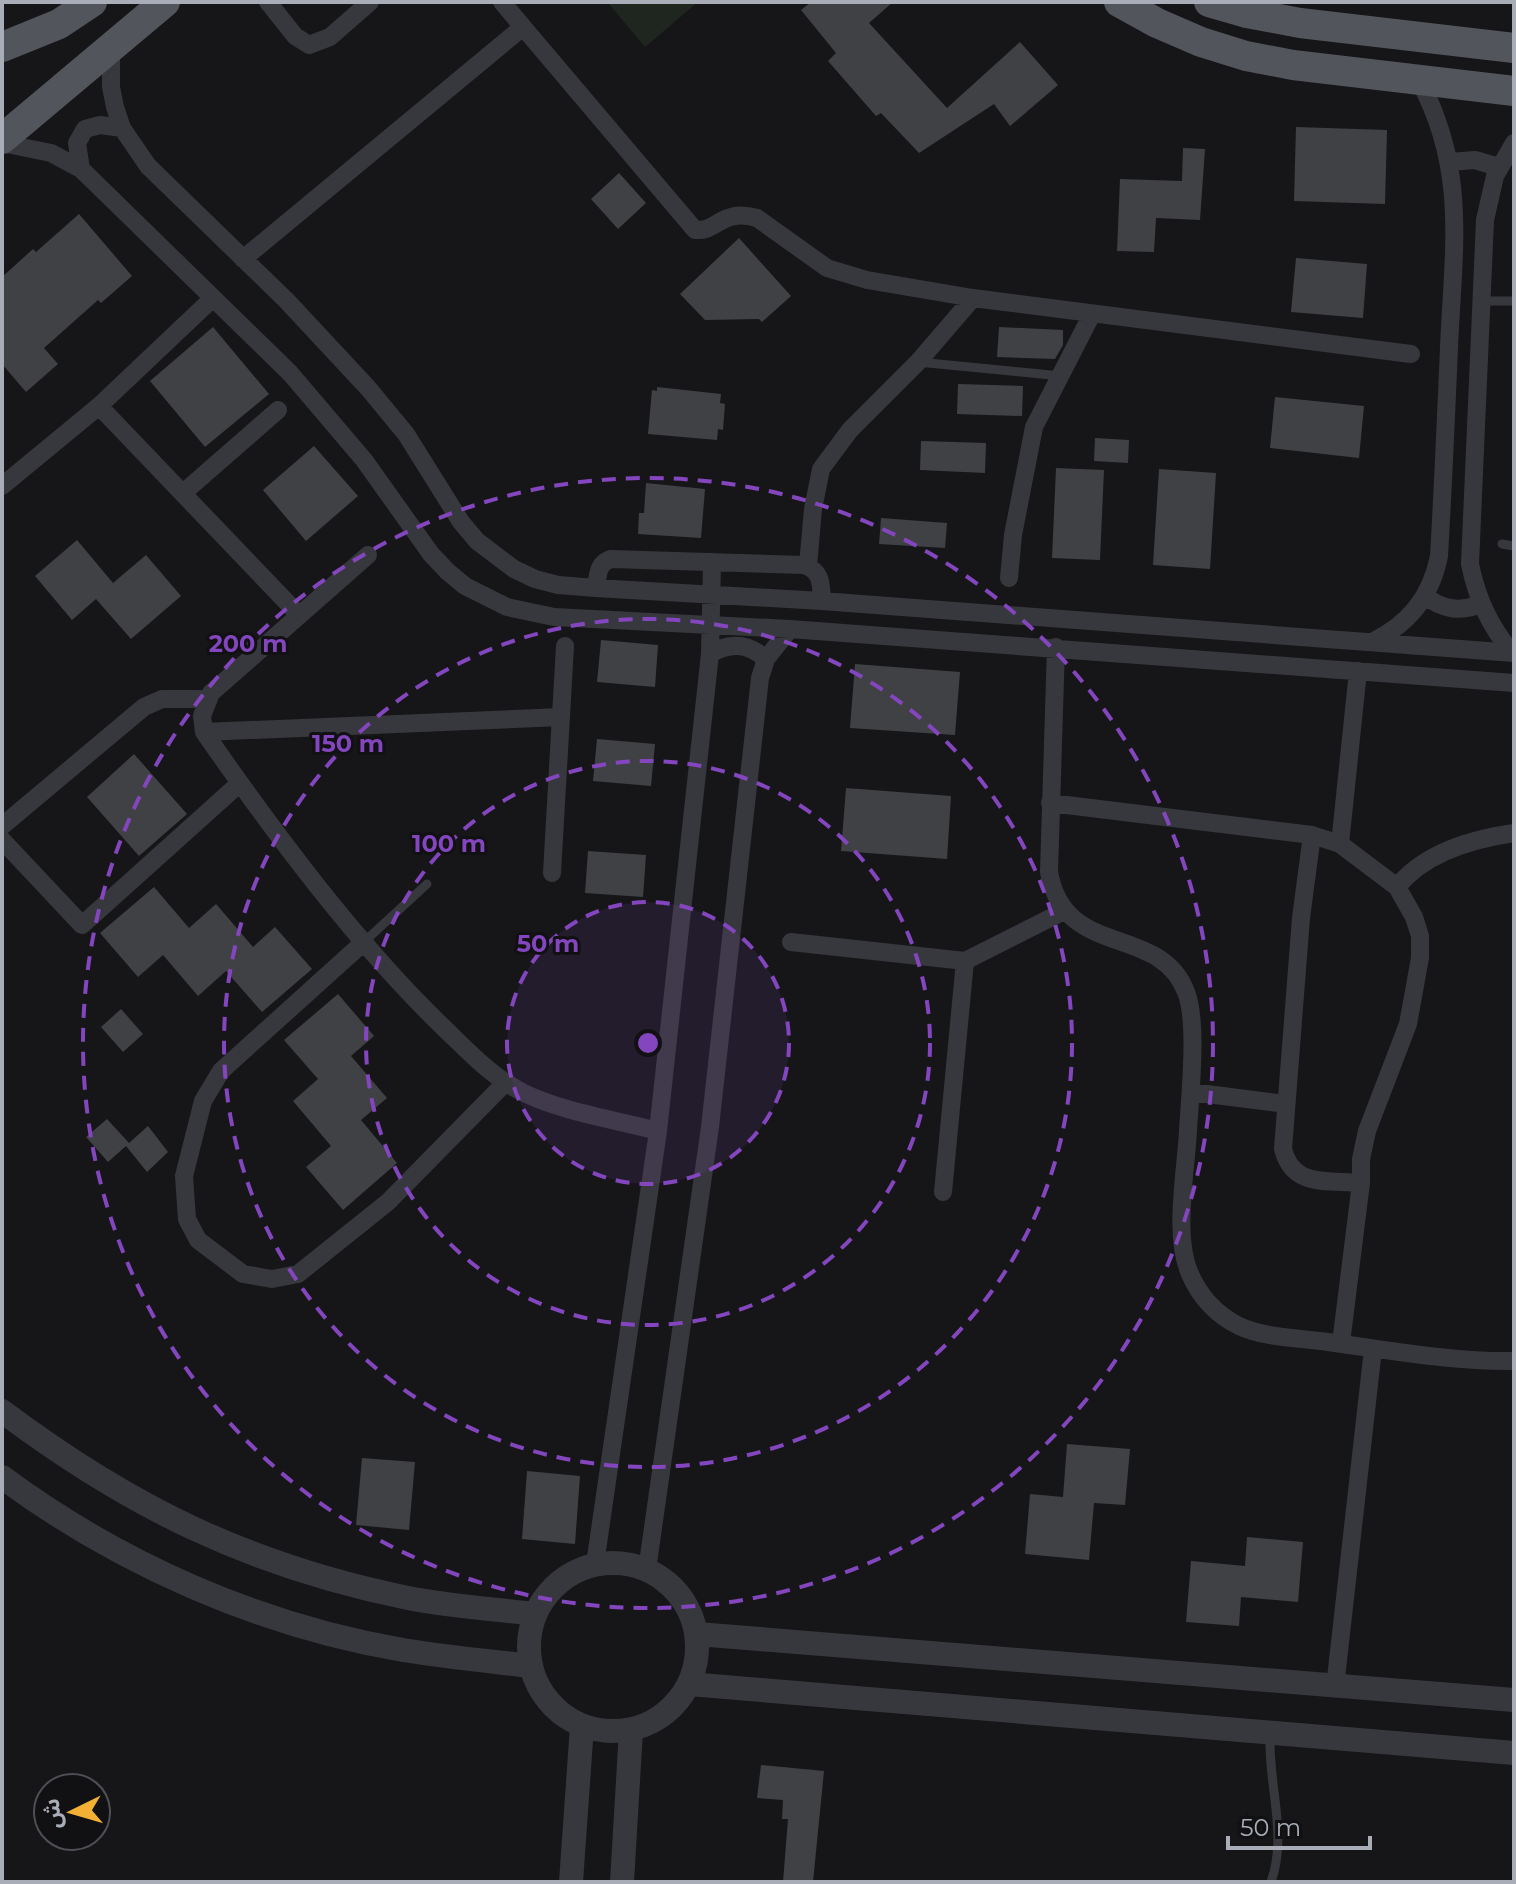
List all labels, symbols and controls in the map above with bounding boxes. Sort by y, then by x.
text: 200 m [209,629,287,658]
text: 150 m [312,729,384,758]
text: 100 m [412,829,486,858]
text: 50 m [517,929,579,958]
centre of rings [634,1029,662,1057]
north arrow [32,1772,112,1852]
text: ش [38,1798,67,1830]
scale bar [1228,1800,1370,1850]
text: 50 m [1240,1813,1301,1842]

